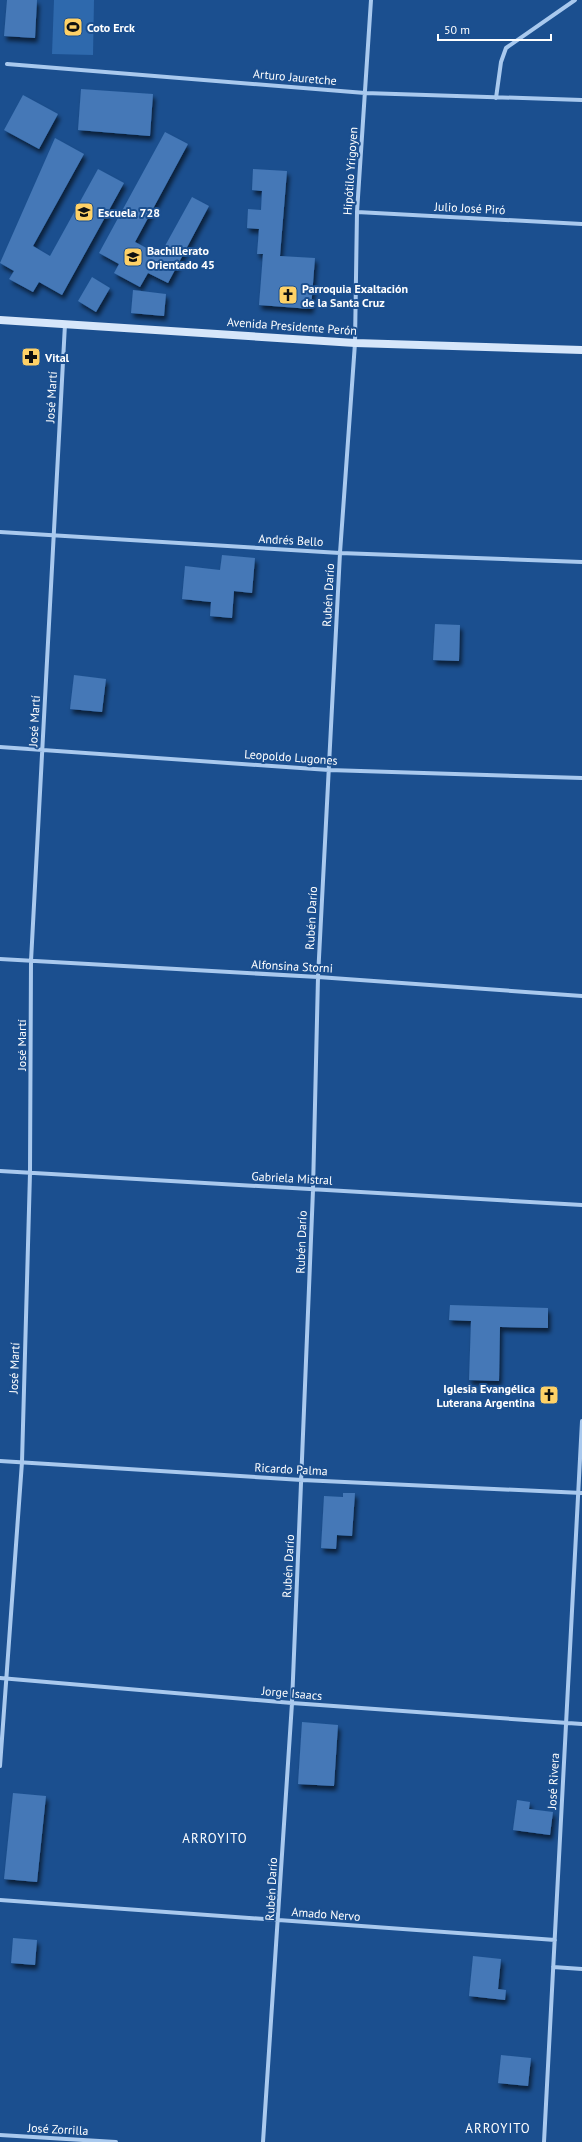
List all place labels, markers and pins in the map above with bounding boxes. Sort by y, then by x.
sports icon: Coto Erck [62,16,84,38]
place label: Coto Erck [87,20,135,35]
school or university icon: Escuela 728 [73,201,95,223]
place label: Escuela 728 [98,205,160,220]
place label: Bachillerato Orientado 45 [147,243,215,272]
school or university icon: Bachillerato Orientado 45 [122,246,144,268]
place label: Parroquia Exaltación de la Santa Cruz [302,281,408,310]
church icon: Parroquia Exaltación de la Santa Cruz [277,284,299,306]
pharmacy icon: Vital [20,346,42,368]
place label: Vital [44,350,70,365]
place label: Iglesia Evangélica Luterana Argentina [436,1381,535,1410]
church icon: Iglesia Evangélica Luterana Argentina [538,1384,560,1406]

